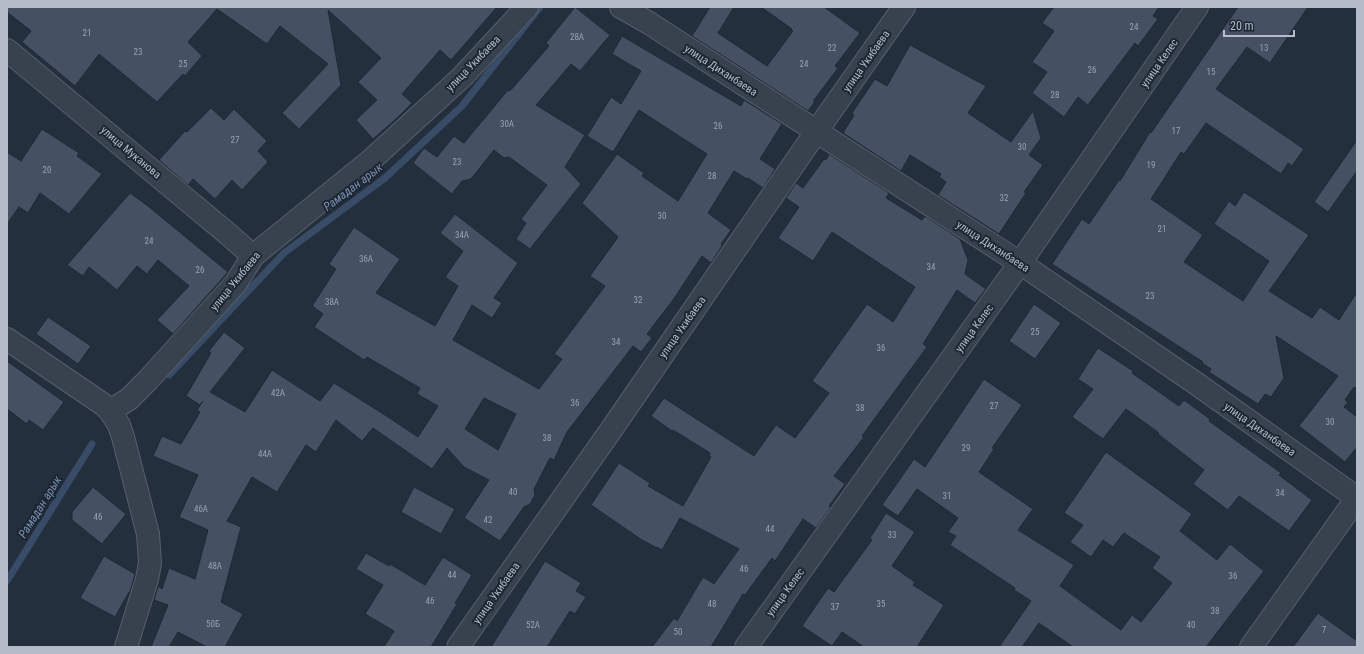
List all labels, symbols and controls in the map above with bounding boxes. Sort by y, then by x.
scale bar [1224,12,1294,38]
text: 20 m [1230,19,1254,33]
house number: 24 [1130,22,1139,32]
house number: 21 [83,28,91,38]
street label: улица Укибаева [840,28,892,95]
house number: 28А [570,32,584,42]
street label: улица Укибаева [444,33,503,94]
street label: улица Келес [1138,37,1181,90]
street label: улица Диханбаева [682,42,760,99]
house number: 22 [828,43,837,53]
house number: 13 [1260,43,1268,53]
house number: 23 [134,47,142,57]
house number: 25 [179,59,188,69]
house number: 24 [800,59,809,69]
house number: 26 [1088,65,1096,75]
house number: 15 [1207,67,1216,77]
house number: 28 [1051,90,1059,100]
house number: 30А [500,119,514,129]
house number: 26 [714,121,722,131]
street label: улица Муканова [98,123,163,181]
house number: 17 [1172,126,1181,136]
house number: 27 [231,135,240,145]
house number: 30 [1018,142,1026,152]
house number: 23 [453,157,461,167]
water label: Рамадан арык [321,160,386,214]
house number: 19 [1147,160,1155,170]
house number: 20 [43,165,51,175]
house number: 28 [708,171,716,181]
house number: 32 [1000,193,1009,203]
house number: 30 [658,211,666,221]
street label: улица Диханбаева [954,218,1032,275]
house number: 21 [1158,224,1166,234]
house number: 34А [455,230,469,240]
house number: 24 [145,236,154,246]
street label: улица Укибаева [208,249,263,313]
house number: 36А [359,254,373,264]
house number: 34 [927,262,936,272]
house number: 26 [196,265,204,275]
house number: 23 [1146,291,1154,301]
street label: улица Укибаева [656,294,708,361]
house number: 32 [634,295,643,305]
house number: 38А [325,297,339,307]
street label: улица Келес [953,302,996,355]
house number: 25 [1031,327,1040,337]
house number: 34 [612,337,621,347]
house number: 36 [877,343,885,353]
house number: 42А [271,388,285,398]
house number: 36 [571,398,579,408]
street label: улица Диханбаева [1221,400,1298,459]
house number: 27 [990,401,999,411]
house number: 38 [856,403,864,413]
house number: 30 [1326,417,1334,427]
house number: 38 [543,433,551,443]
house number: 29 [962,443,970,453]
house number: 44А [258,449,272,459]
water label: Рамадан арык [15,473,65,541]
house number: 40 [509,487,517,497]
house number: 34 [1276,488,1285,498]
house number: 31 [943,491,951,501]
house number: 46А [194,504,208,514]
house number: 46 [94,512,102,522]
house number: 42 [484,515,493,525]
house number: 44 [766,524,775,534]
house number: 33 [888,530,896,540]
street label: улица Укибаева [470,560,522,627]
house number: 48А [208,561,222,571]
house number: 46 [740,564,748,574]
street label: улица Келес [764,566,807,619]
house number: 44 [448,570,457,580]
house number: 36 [1229,571,1237,581]
house number: 46 [426,596,434,606]
house number: 48 [708,599,716,609]
house number: 35 [877,599,886,609]
house number: 37 [831,602,840,612]
house number: 38 [1211,606,1219,616]
house number: 50Б [206,619,220,629]
house number: 52А [526,620,540,630]
house number: 40 [1187,620,1195,630]
house number: 7 [1322,625,1327,635]
house number: 50 [674,627,682,637]

